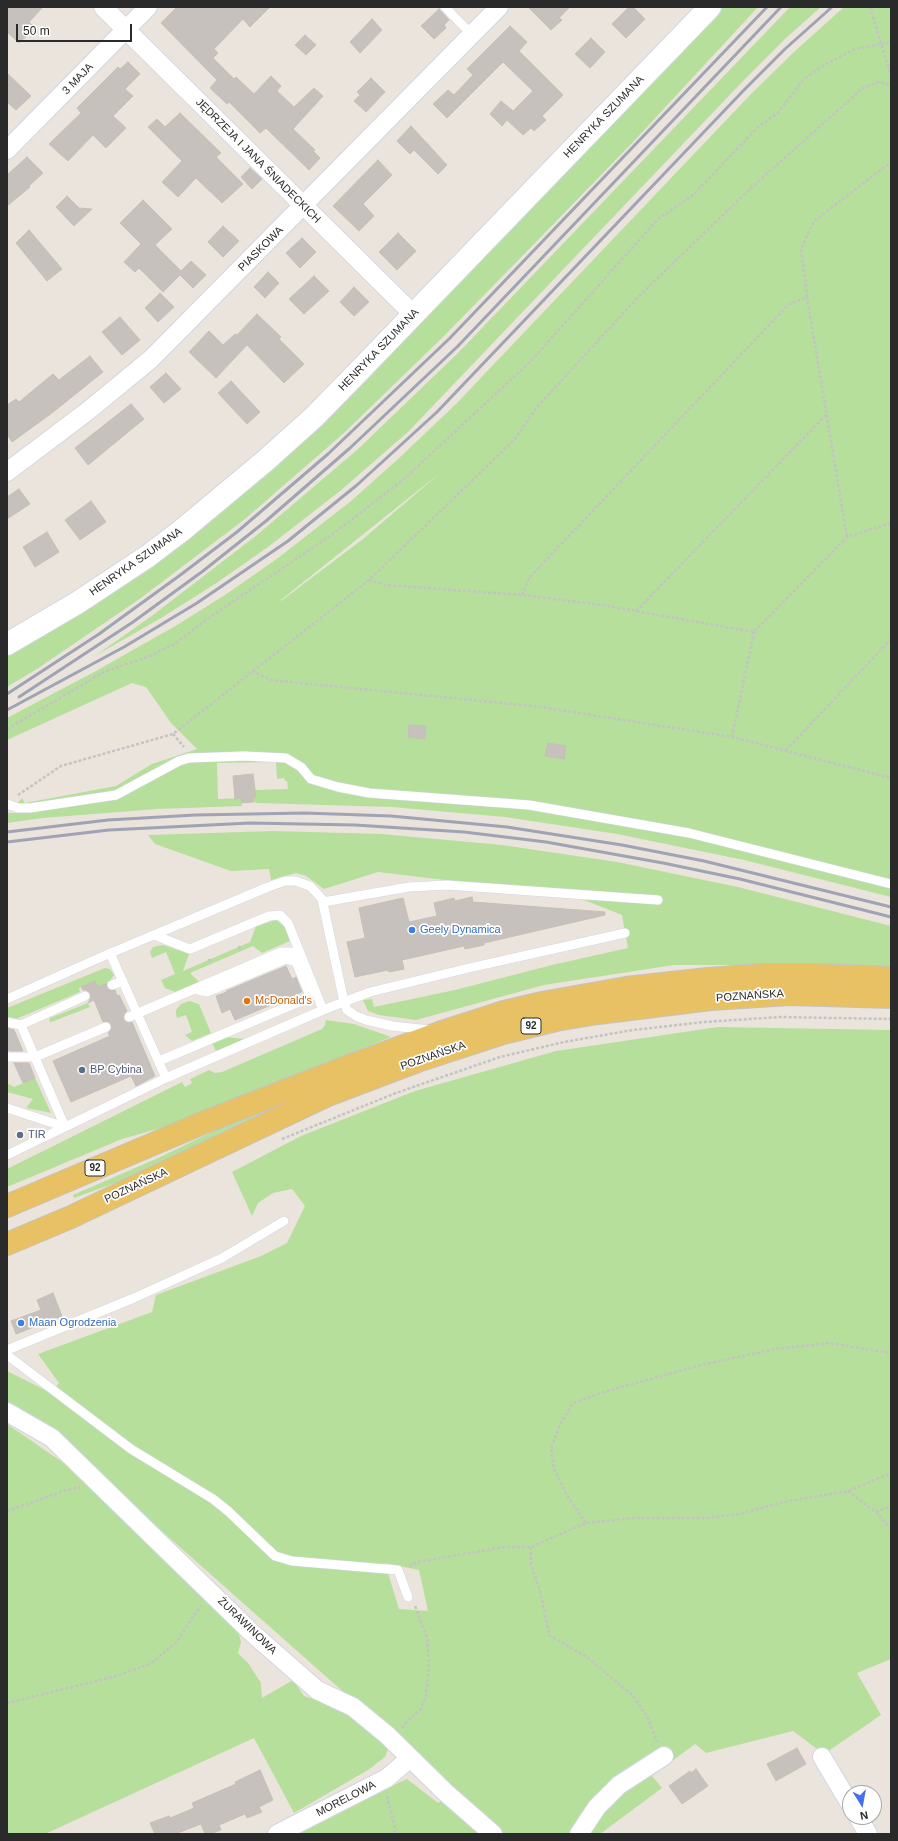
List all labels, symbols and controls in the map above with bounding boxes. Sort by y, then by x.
scale bar [18,16,134,42]
text: 50 m [23,24,50,38]
street label: 3 MAJA [60,61,96,97]
street label: HENRYKA SZUMANA [561,73,647,161]
street label: JĘDRZEJA I JANA ŚNIADECKICH [193,96,323,226]
street label: PIASKOWA [236,224,286,274]
street label: HENRYKA SZUMANA [336,306,422,394]
street label: HENRYKA SZUMANA [87,525,185,599]
place label: Geely Dynamica [420,923,501,937]
marker: Geely Dynamica [407,925,417,935]
street label: POZNAŃSKA [716,987,784,1005]
place label: McDonald's [255,994,312,1008]
marker: McDonald's [242,996,252,1006]
road number: 92 [521,1018,541,1034]
street label: POZNAŃSKA [399,1039,467,1073]
place label: BP Cybina [90,1063,142,1077]
marker: BP Cybina [77,1065,87,1075]
place label: TIR [28,1128,46,1142]
marker: TIR [15,1130,25,1140]
road number: 92 [85,1160,105,1176]
street label: POZNAŃSKA [102,1166,170,1206]
place label: Maan Ogrodzenia [29,1316,116,1330]
marker: Maan Ogrodzenia [16,1318,26,1328]
street label: ŻURAWINOWA [215,1595,279,1657]
street label: MORELOWA [314,1778,378,1820]
north arrow [842,1785,882,1825]
text: N [859,1809,869,1822]

